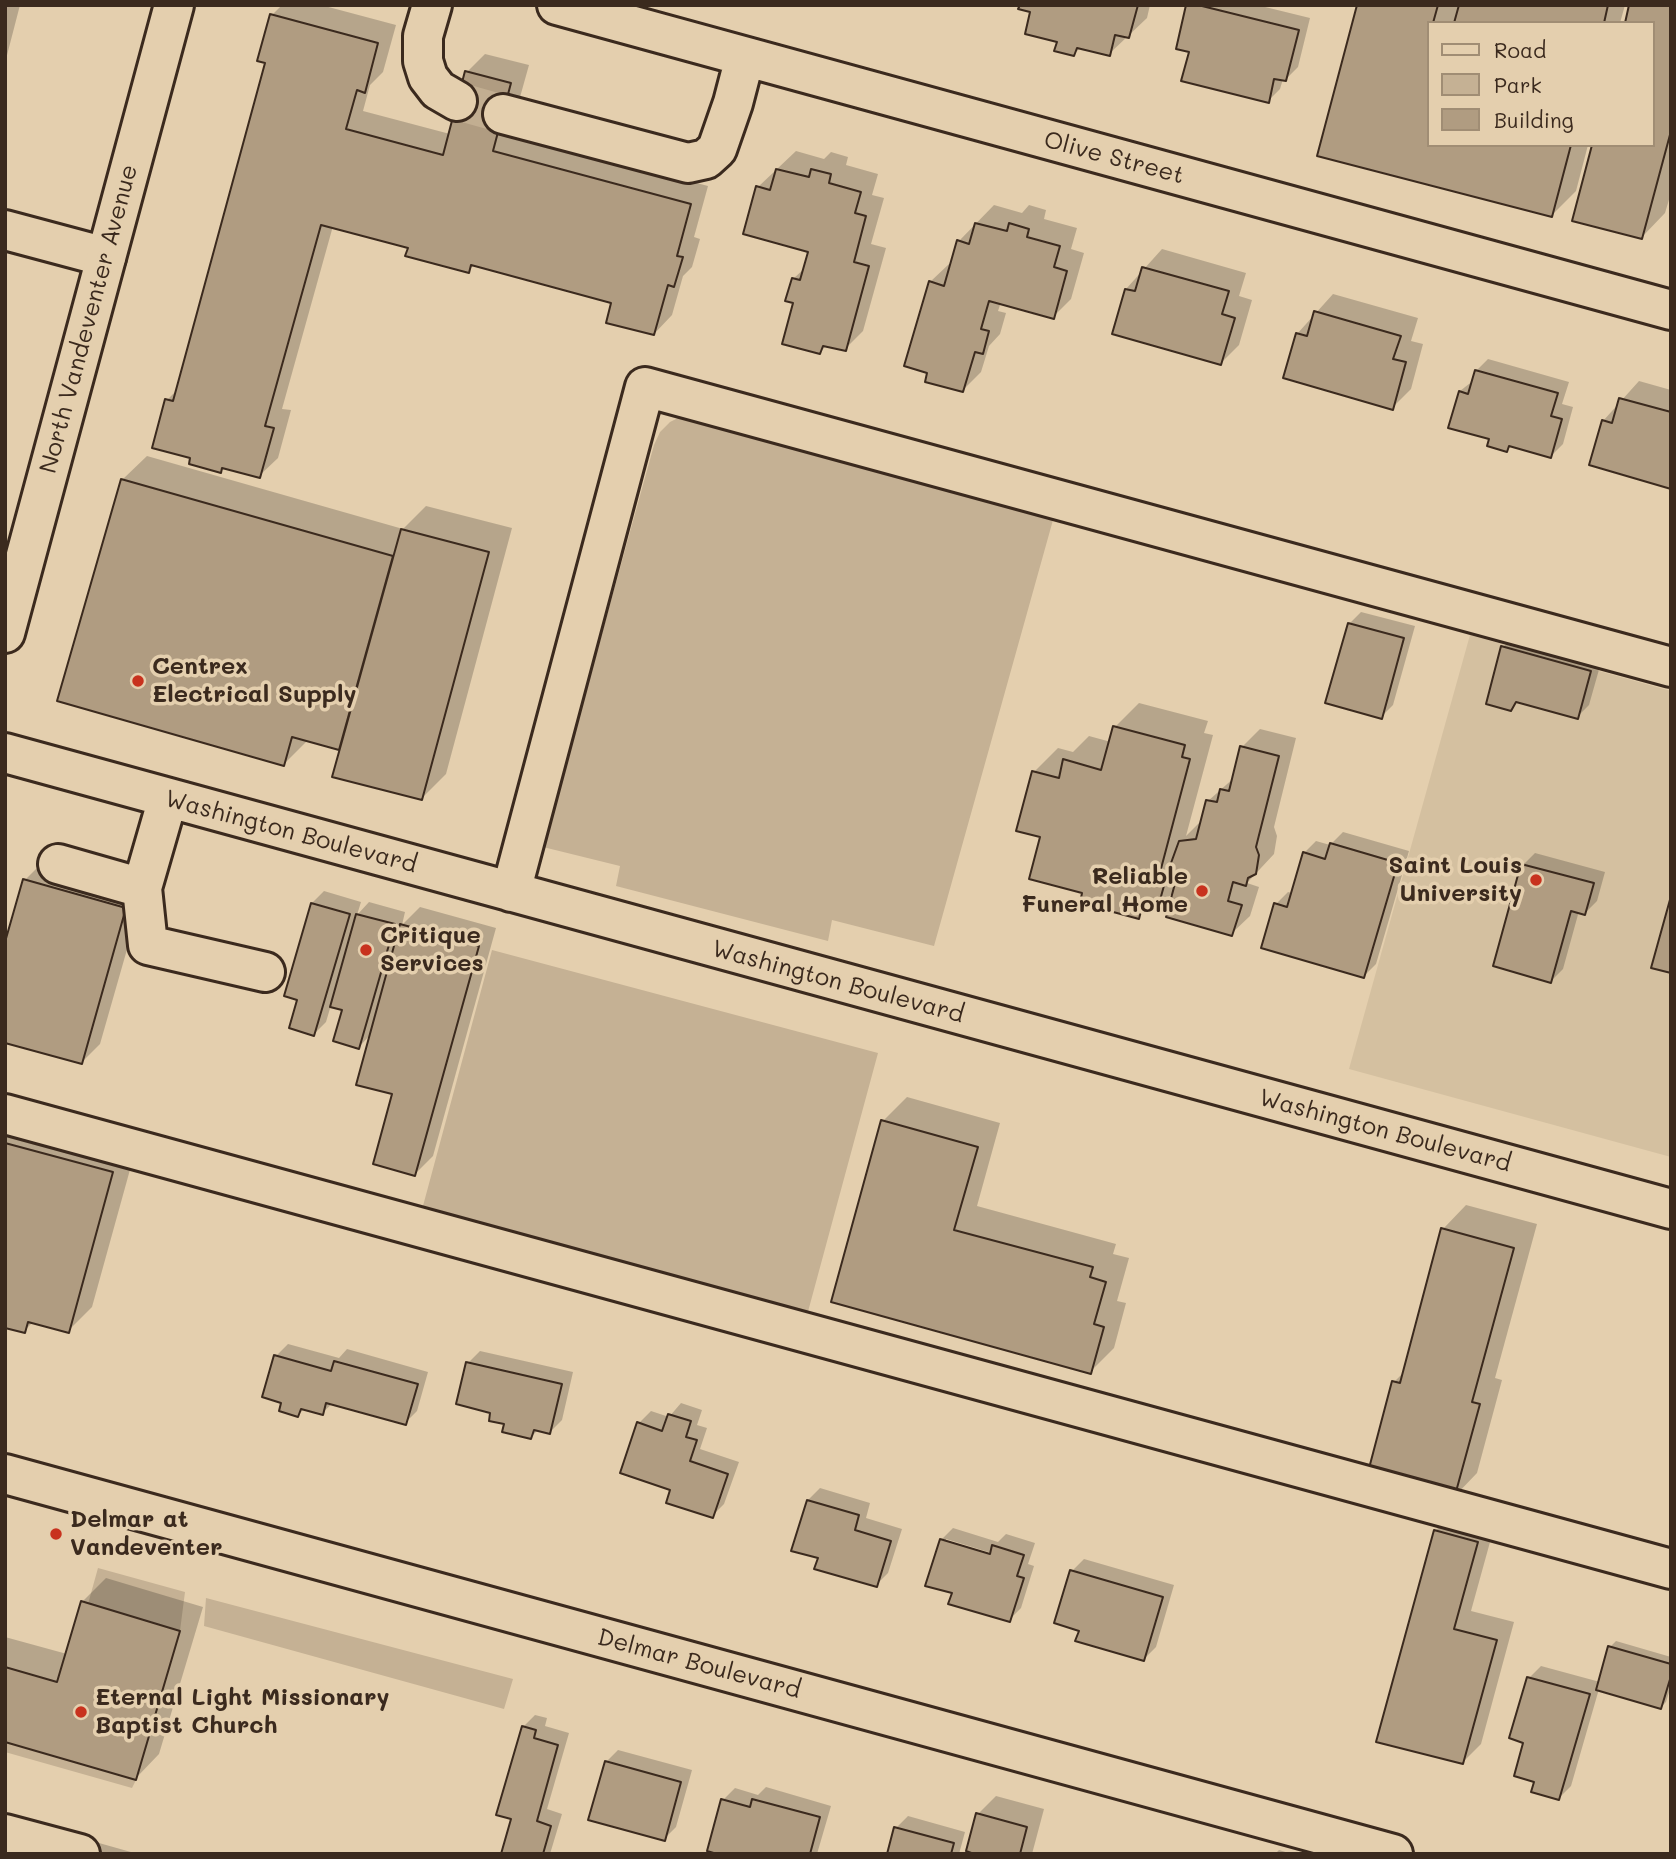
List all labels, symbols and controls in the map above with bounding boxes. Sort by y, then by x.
legend [1428,21,1655,147]
text: Road [1494,36,1546,63]
text: Park [1494,71,1542,98]
text: Building [1494,106,1574,133]
street label: Olive Street [1041,125,1187,191]
street label: North Vandeventer Avenue [34,161,144,477]
place label: Centrex Electrical Supply [152,653,356,709]
marker: Centrex Electrical Supply [130,673,146,689]
street label: Washington Boulevard [162,784,420,880]
place label: Saint Louis University [1389,852,1522,908]
place label: Reliable Funeral Home [1021,863,1188,919]
marker: Saint Louis University [1528,872,1544,888]
marker: Reliable Funeral Home [1194,883,1210,899]
place label: Critique Services [380,922,484,978]
street label: Washington Boulevard [709,934,967,1030]
marker: Critique Services [358,942,374,958]
street label: Washington Boulevard [1256,1083,1514,1179]
place label: Delmar at Vandeventer [70,1506,222,1562]
marker: Delmar at Vandeventer [48,1526,64,1542]
street label: Delmar Boulevard [594,1623,804,1705]
place label: Eternal Light Missionary Baptist Church [95,1684,389,1740]
marker: Eternal Light Missionary Baptist Church [73,1704,89,1720]

